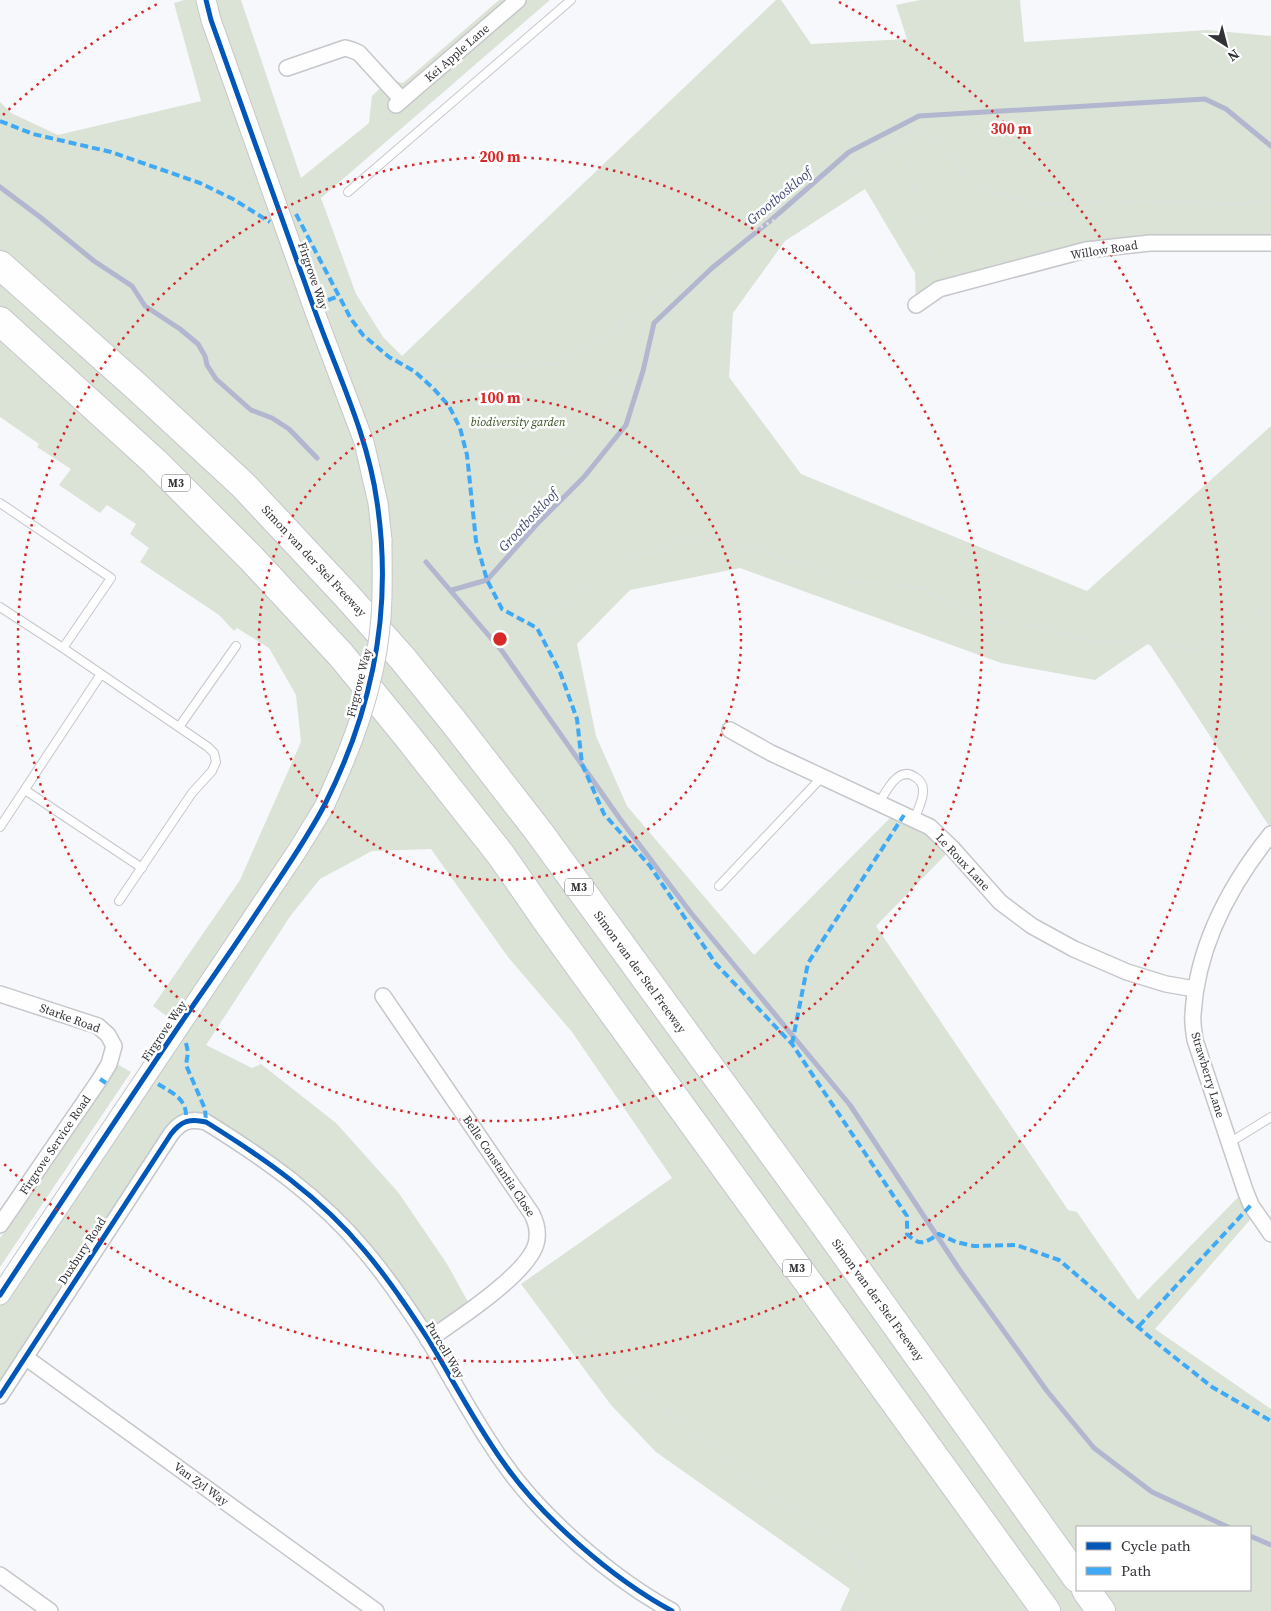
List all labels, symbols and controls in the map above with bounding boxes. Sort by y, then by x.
street label: Kei Apple Lane [421,20,493,86]
north arrow [1201,20,1251,70]
text: N [1224,44,1244,67]
text: 300 m [990,118,1032,139]
text: 200 m [479,146,521,167]
water label: Grootboskloof [742,161,818,229]
street label: Willow Road [1069,237,1139,263]
street label: Firgrove Way [294,240,332,313]
text: 100 m [479,387,521,408]
park label: biodiversity garden [471,414,566,430]
road number: M3 [162,474,190,492]
water label: Grootboskloof [493,482,564,556]
street label: Simon van der Stel Freeway [258,502,371,621]
centre of rings [491,630,509,648]
street label: Firgrove Way [343,646,375,719]
street label: Le Roux Lane [932,830,994,894]
road number: M3 [565,879,593,896]
street label: Simon van der Stel Freeway [590,908,690,1037]
street label: Firgrove Way [138,997,191,1065]
street label: Starke Road [37,1000,103,1036]
street label: Strawberry Lane [1187,1030,1229,1120]
street label: Firgrove Service Road [16,1092,94,1198]
street label: Belle Constantia Close [459,1112,539,1220]
street label: Duxbury Road [54,1214,110,1288]
street label: Simon van der Stel Freeway [828,1236,928,1365]
road number: M3 [783,1260,811,1276]
street label: Purcell Way [422,1319,469,1382]
street label: Van Zyl Way [170,1459,232,1510]
legend [1076,1526,1251,1591]
text: Cycle path [1121,1535,1191,1556]
text: Path [1121,1560,1151,1581]

